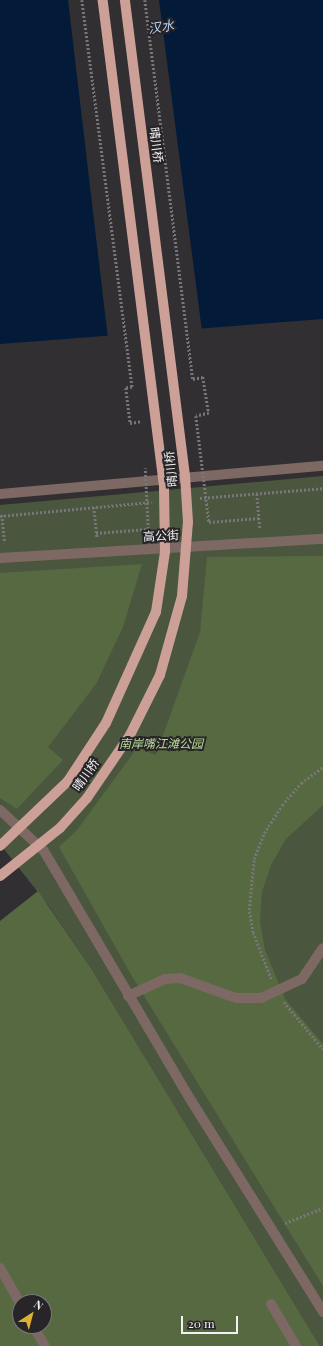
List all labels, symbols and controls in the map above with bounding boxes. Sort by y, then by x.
water label: 汉水 [147,17,175,37]
street label: 晴川桥 [147,126,165,164]
street label: 晴川桥 [162,450,180,488]
street label: 高公街 [143,528,179,544]
park label: 南岸嘴江滩公园 [119,737,203,751]
street label: 晴川桥 [70,756,102,794]
north arrow [12,1294,52,1334]
text: N [31,1296,46,1313]
scale bar [183,1308,240,1334]
text: 20 m [188,1315,215,1331]

